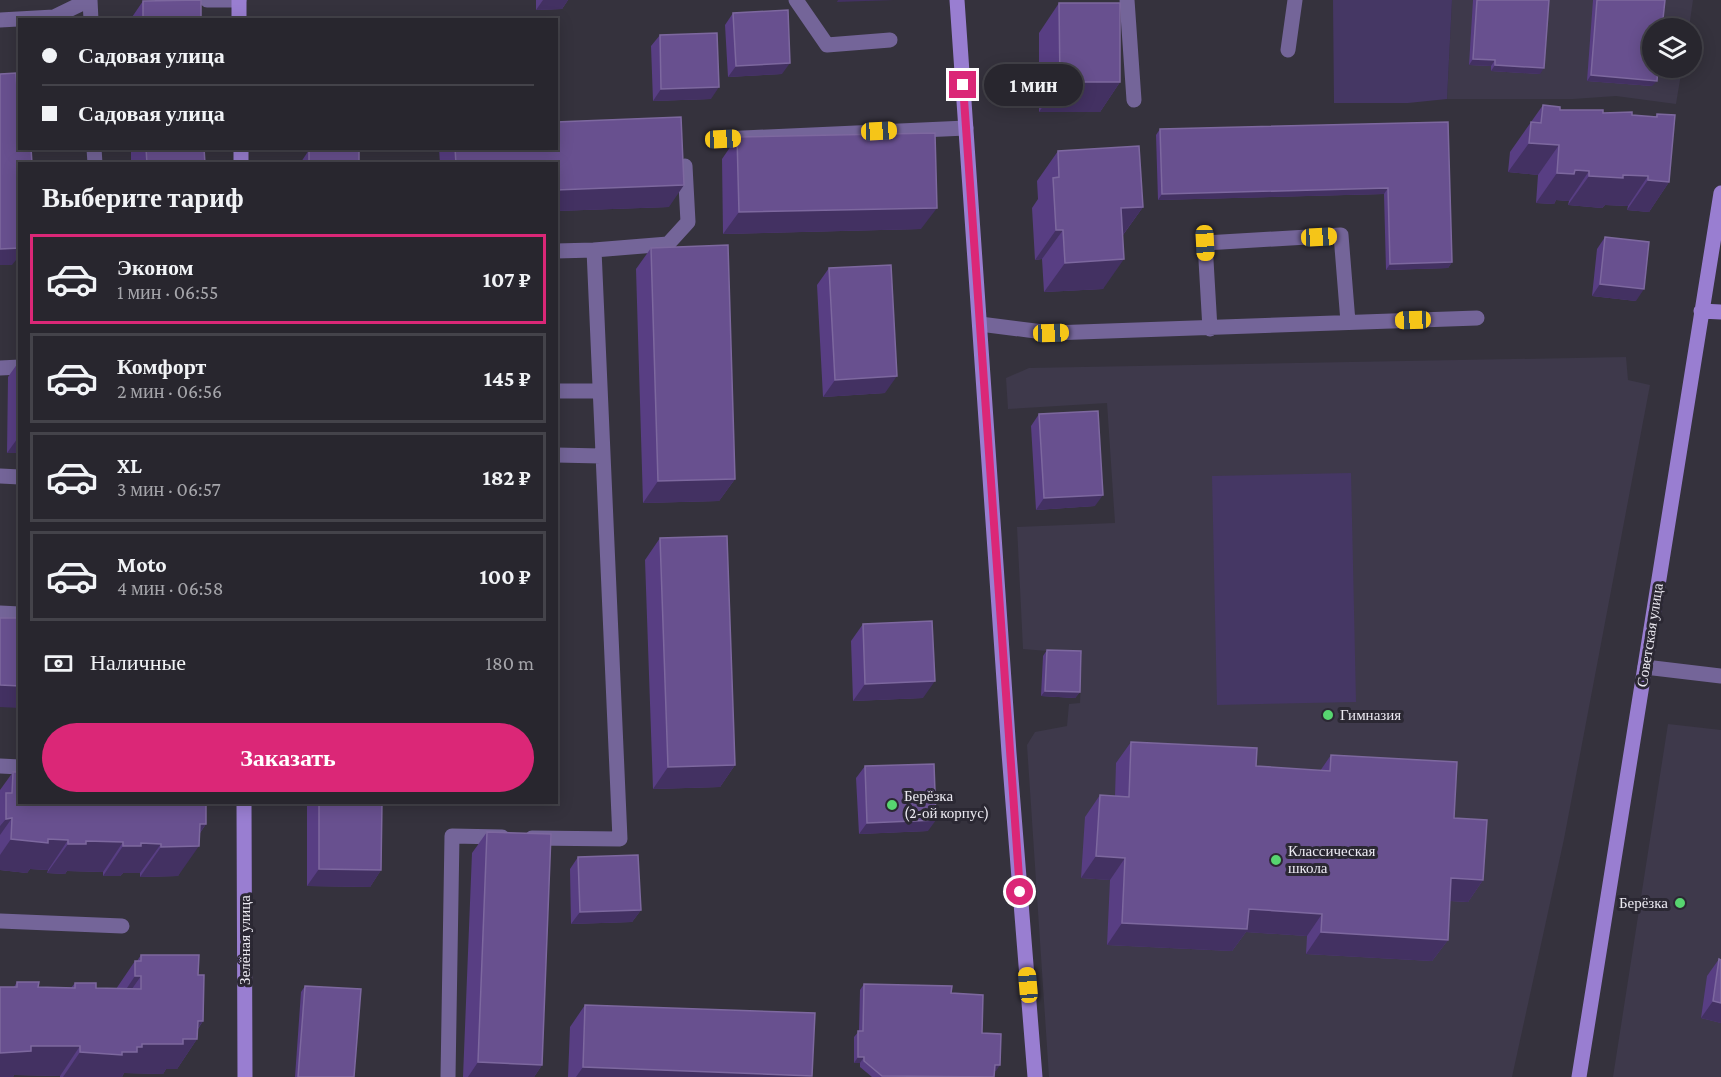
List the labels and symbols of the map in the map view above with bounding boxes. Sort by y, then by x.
callout: 1 мин [984,64,1083,106]
route end [949,71,976,98]
car [861,121,897,141]
car [705,129,741,149]
car [1195,225,1215,261]
car [1301,227,1337,247]
car [1395,310,1431,330]
car [1033,323,1069,343]
street label: Советская улица [1634,582,1666,688]
place label: Гимназия [1340,707,1401,723]
marker: Гимназия [1321,708,1335,722]
place label: Берёзка (2-ой корпус) [904,788,989,822]
marker: Берёзка (2-ой корпус) [885,798,899,812]
place label: Классическая школа [1288,843,1375,876]
marker: Классическая школа [1269,853,1283,867]
route start [1006,878,1033,905]
street label: Зелёная улица [237,895,253,985]
place label: Берёзка [1619,895,1668,911]
marker: Берёзка [1673,896,1687,910]
car [1017,966,1039,1004]

